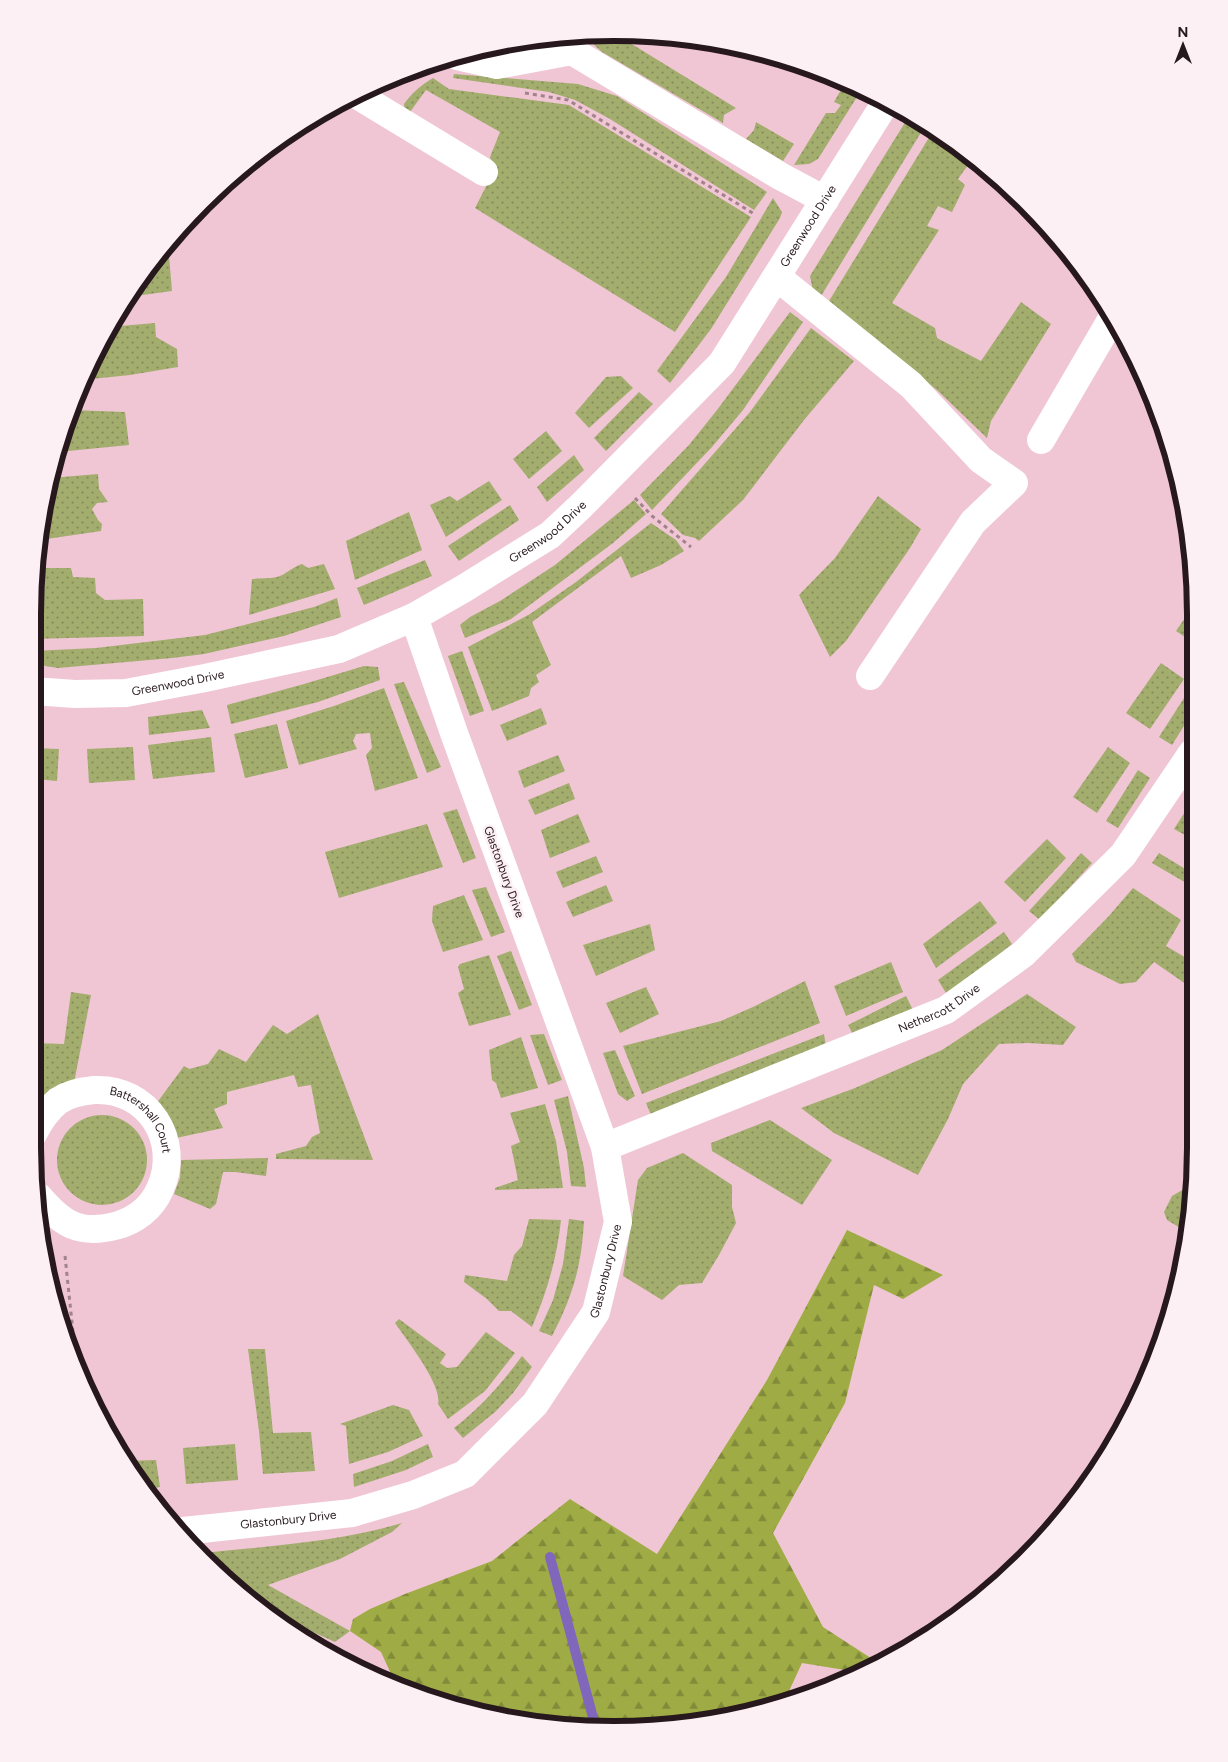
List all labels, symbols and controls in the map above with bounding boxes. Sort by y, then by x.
north arrow [1158,20,1208,70]
text: N [1178,24,1188,41]
street label: Greenwood Drive [777,182,839,270]
street label: Greenwood Drive [506,498,589,566]
street label: Greenwood Drive [130,667,226,699]
street label: Glastonbury Drive [481,824,527,920]
street label: Nethercott Drive [896,981,983,1036]
street label: Battershall Court [108,1084,174,1154]
street label: Glastonbury Drive [587,1222,624,1321]
street label: Glastonbury Drive [240,1508,338,1532]

